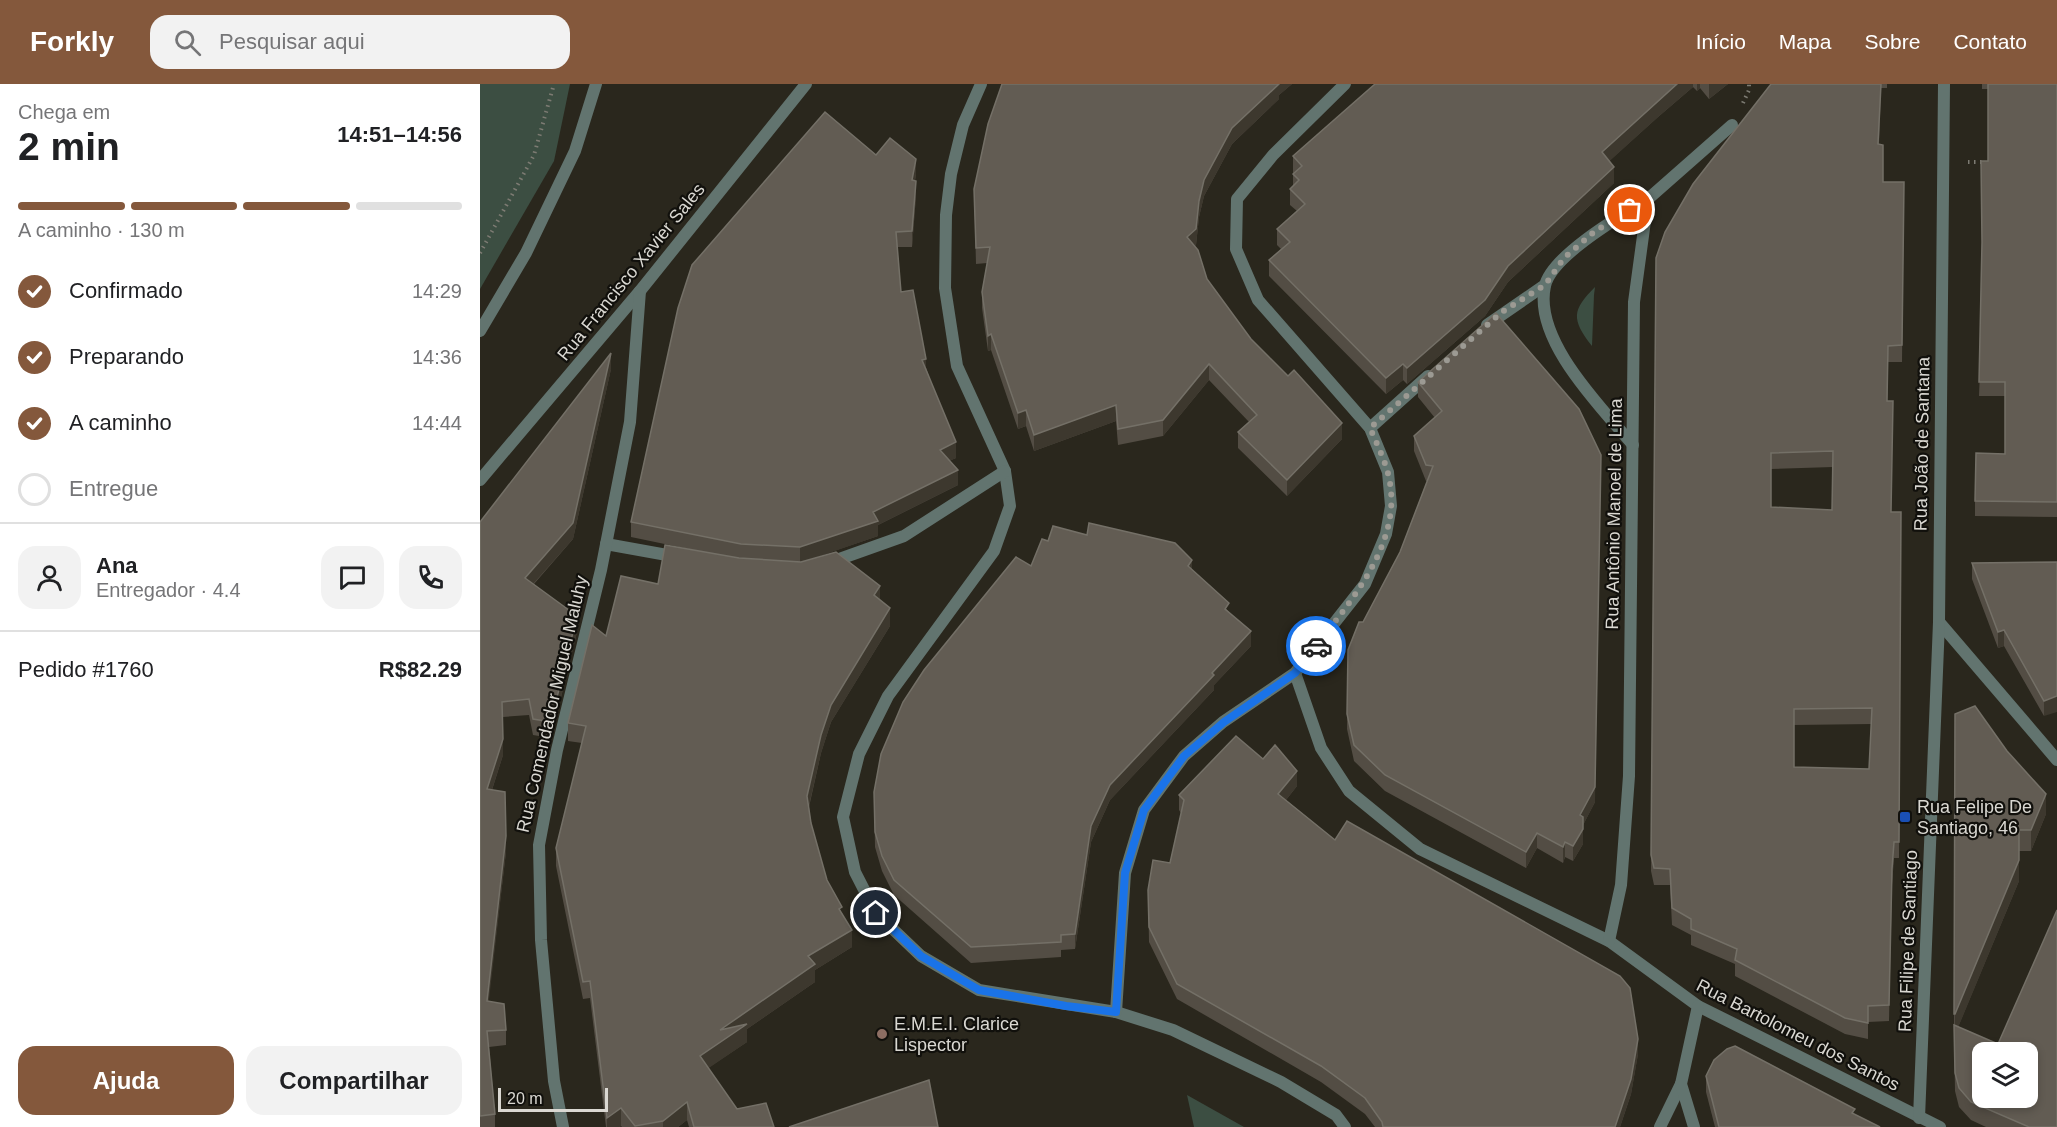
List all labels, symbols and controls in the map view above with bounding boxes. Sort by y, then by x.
search box [150,15,570,69]
text: Forkly [30,26,114,57]
icon: search [171,26,204,59]
text: Pesquisar aqui [219,29,365,54]
text: Início [1696,30,1746,53]
text: Mapa [1779,30,1831,53]
text: Sobre [1864,30,1920,53]
text: Contato [1953,30,2027,53]
text: Chega em [18,101,110,123]
text: 14:51–14:56 [337,122,462,147]
text: 2 min [18,125,120,168]
street label: Rua Francisco Xavier Sales [553,179,709,365]
pin [1604,184,1655,235]
icon: bag [1613,193,1646,226]
text: A caminho · 130 m [18,219,185,241]
icon: check [18,275,51,308]
text: Confirmado [69,278,183,303]
text: 14:29 [412,280,462,302]
icon: check [18,341,51,374]
text: Preparando [69,344,184,369]
text: 14:36 [412,346,462,368]
street label: Rua João de Santana [1910,356,1934,531]
street label: Rua Antônio Manoel de Lima [1602,397,1626,630]
icon: check [18,407,51,440]
text: A caminho [69,410,172,435]
text: 14:44 [412,412,462,434]
text: Entregue [69,476,158,501]
button: person [18,546,81,609]
button: chat [321,546,384,609]
button: phone [399,546,462,609]
text: Ana [96,553,138,578]
street label: Rua Comendador Miguel Maluhy [513,574,591,834]
text: Entregador · 4.4 [96,579,241,601]
courier [1286,616,1346,676]
icon: car [1300,630,1333,663]
text: Pedido #1760 [18,657,154,682]
text: R$82.29 [379,657,462,682]
place label: Rua Felipe De Santiago, 46 [1917,797,2032,838]
marker: Rua Felipe De Santiago, 46 [1898,810,1912,824]
street label: Rua Filipe de Santiago [1895,850,1921,1032]
pin [850,887,901,938]
icon: home [859,896,892,929]
street label: Rua Bartolomeu dos Santos [1693,975,1903,1095]
place label: E.M.E.I. Clarice Lispector [894,1014,1019,1055]
marker: E.M.E.I. Clarice Lispector [875,1027,889,1041]
map controls [1972,1042,2038,1108]
button: layers [1972,1042,2038,1108]
button: Ajuda [18,1046,234,1115]
button: Compartilhar [246,1046,462,1115]
scale bar [498,1085,608,1112]
text: 20 m [507,1090,543,1107]

